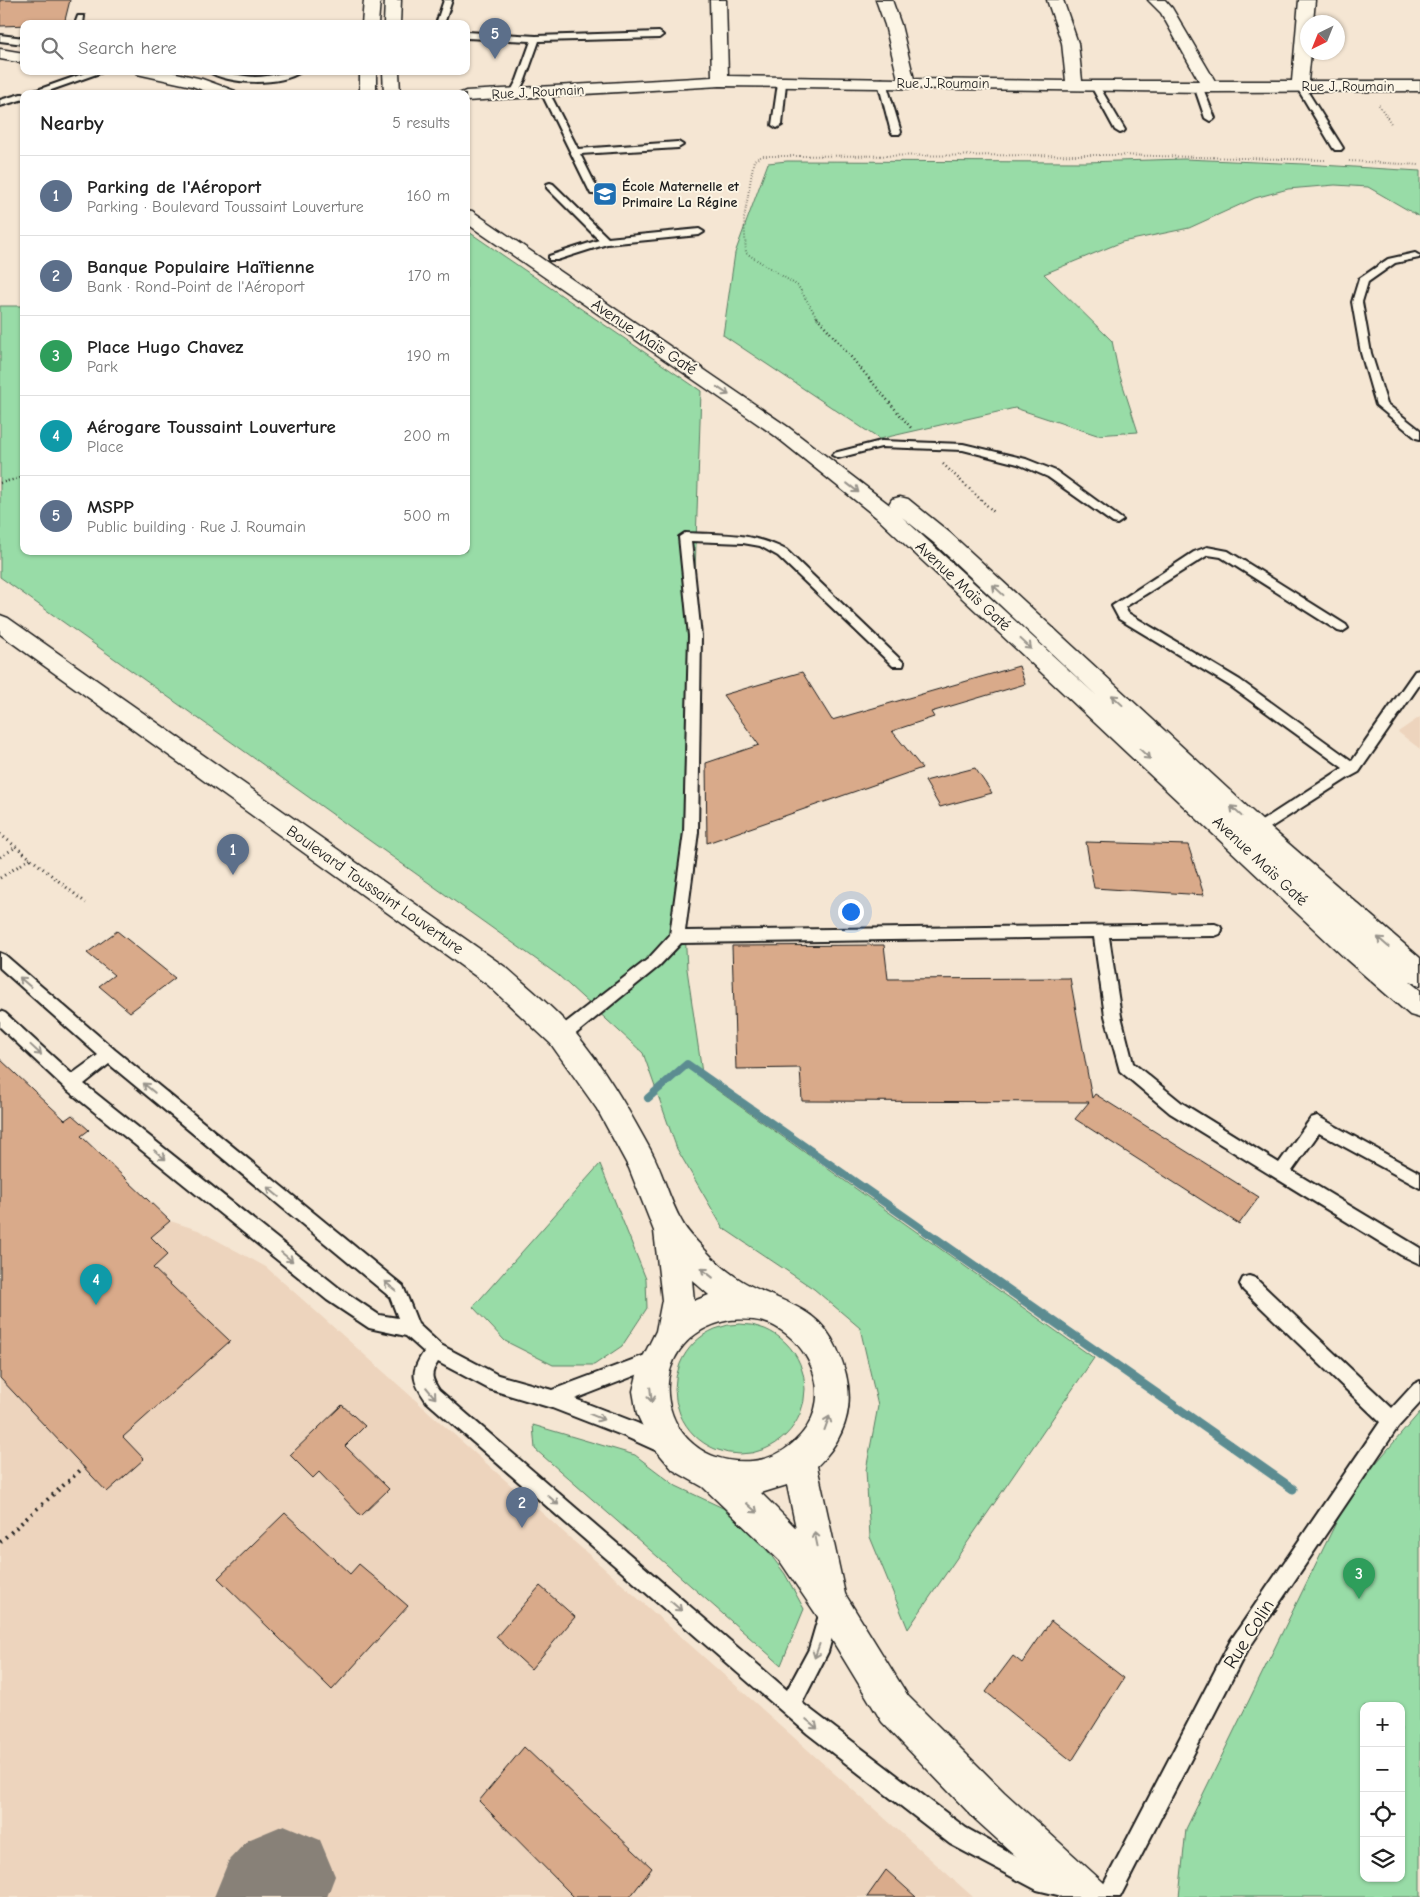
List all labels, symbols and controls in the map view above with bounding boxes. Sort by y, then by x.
north arrow [1300,15,1345,60]
pin: 5 [479,18,511,59]
search box [20,20,470,75]
icon: search [38,34,66,62]
text: Search here [78,37,177,59]
street label: Rue J. Roumain [897,75,989,92]
street label: Rue J. Roumain [1302,78,1394,95]
street label: Rue J. Roumain [491,81,585,103]
text: Nearby [40,111,104,135]
text: 5 results [392,114,450,132]
text: Parking de l'Aéroport [87,176,261,198]
place label: École Maternelle et Primaire La Régine [622,178,739,211]
school or university icon: École Maternelle et Primaire La Régine [592,181,618,207]
text: 1 [53,187,59,205]
text: 160 m [407,187,450,205]
text: Parking · Boulevard Toussaint Louverture [87,198,364,216]
text: Banque Populaire Haïtienne [87,256,314,278]
text: 2 [52,267,60,285]
text: 170 m [408,267,450,285]
text: Bank · Rond-Point de l'Aéroport [87,278,304,296]
street label: Avenue Maïs Gaté [588,295,700,379]
text: Place Hugo Chavez [87,336,243,358]
text: 3 [52,347,60,365]
text: 190 m [407,347,450,365]
text: Park [87,358,118,376]
one-way arrow [716,386,730,396]
text: Aérogare Toussaint Louverture [87,416,336,438]
text: 4 [52,427,60,445]
text: 200 m [404,427,450,445]
text: Place [87,438,123,456]
one-way arrow [846,482,859,493]
text: MSPP [87,496,134,518]
text: 5 [52,507,60,525]
text: 500 m [403,507,450,525]
text: Public building · Rue J. Roumain [87,518,306,536]
street label: Avenue Maïs Gaté [912,537,1014,635]
one-way arrow [991,584,1004,596]
one-way arrow [1019,638,1032,650]
one-way arrow [1110,694,1123,706]
one-way arrow [1138,748,1151,760]
one-way arrow [1229,805,1242,817]
street label: Avenue Maïs Gaté [1209,812,1311,910]
street label: Boulevard Toussaint Louverture [283,822,467,958]
pin: 1 [217,834,249,875]
your location [838,899,864,925]
one-way arrow [1377,937,1390,948]
one-way arrow [19,976,32,987]
one-way arrow [29,1044,42,1056]
one-way arrow [142,1082,155,1093]
one-way arrow [153,1149,166,1160]
one-way arrow [267,1186,280,1197]
one-way arrow [280,1251,293,1262]
pin: 4 [80,1264,112,1305]
one-way arrow [701,1268,714,1279]
one-way arrow [383,1281,396,1292]
one-way arrow [426,1386,437,1399]
one-way arrow [646,1387,656,1403]
one-way arrow [590,1413,605,1422]
one-way arrow [823,1415,832,1431]
pin: 2 [506,1487,538,1528]
one-way arrow [546,1494,559,1505]
one-way arrow [745,1503,758,1514]
one-way arrow [811,1531,820,1547]
pin: 3 [1343,1558,1375,1599]
street label: Rue Colin [1219,1595,1279,1673]
one-way arrow [669,1601,682,1612]
one-way arrow [812,1642,822,1658]
map controls [1360,1702,1405,1882]
button: + [1360,1702,1405,1747]
one-way arrow [806,1719,819,1730]
button: − [1360,1747,1405,1792]
button: locate [1360,1792,1405,1837]
button: layers [1360,1837,1405,1882]

